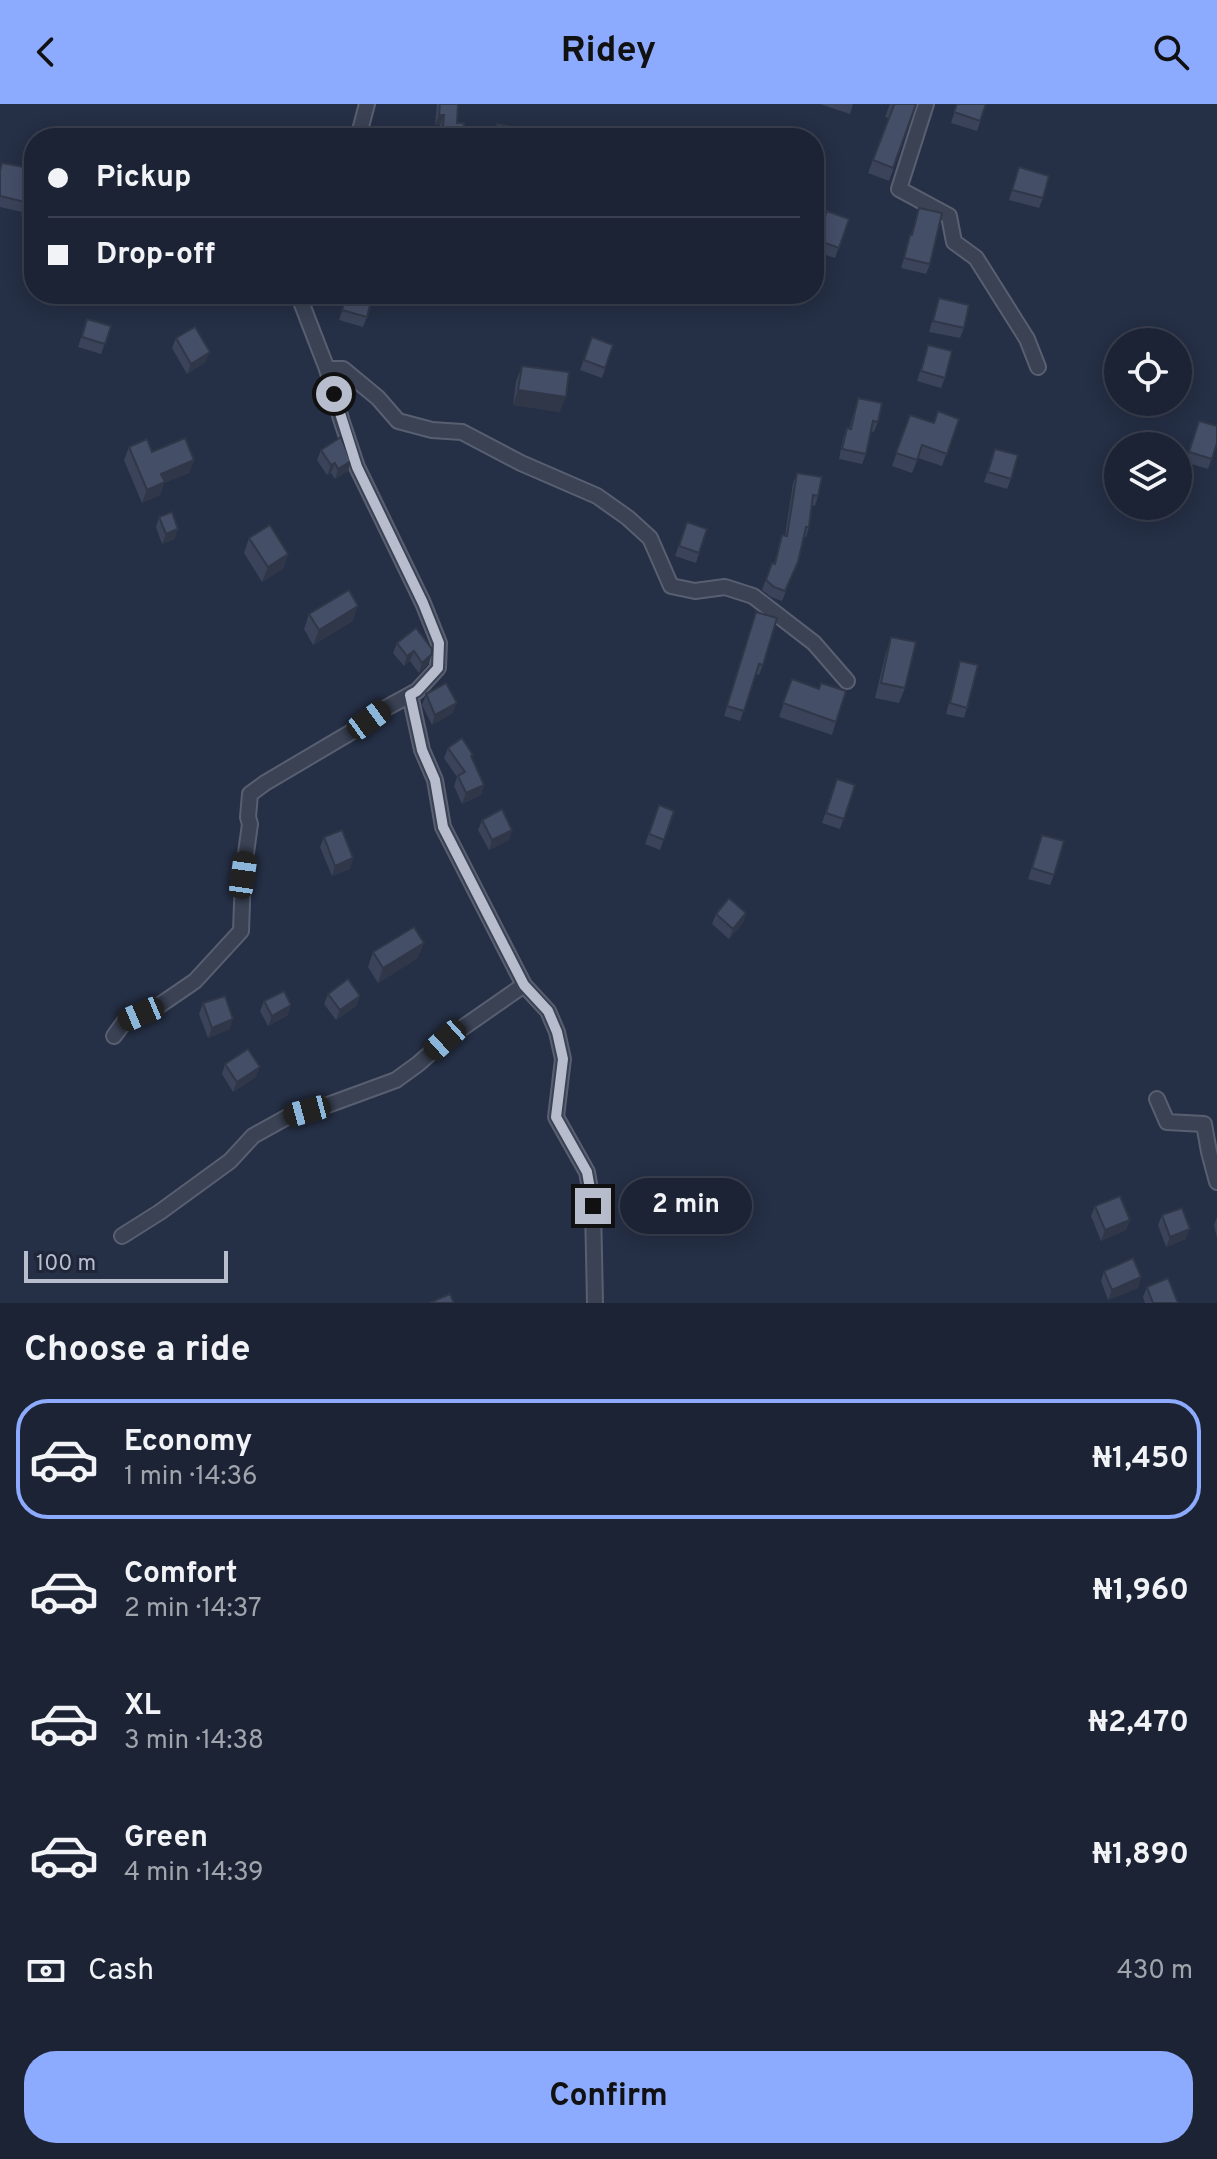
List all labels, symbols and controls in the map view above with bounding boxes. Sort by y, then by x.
text: Ridey [561,29,656,75]
icon: back [24,30,68,74]
icon: search [1149,30,1193,74]
text: Pickup [96,160,191,197]
text: Drop-off [96,237,215,274]
map controls [1104,328,1192,520]
button: locate [1104,328,1192,416]
route start [316,376,352,412]
button: layers [1104,432,1192,520]
car [343,696,395,744]
car [228,850,258,900]
car [114,994,168,1034]
car [419,1015,471,1065]
car [281,1093,333,1129]
callout: 2 min [621,1178,753,1234]
route end [575,1188,611,1224]
text: 2 min [652,1189,720,1222]
scale bar [24,1247,228,1283]
text: 100 m [36,1251,96,1278]
text: Choose a ride [24,1328,250,1374]
icon: car [28,1423,100,1495]
text: Economy [124,1424,252,1461]
text: ₦1,450 [1092,1441,1189,1478]
text: 1 min · 14:36 [124,1461,258,1494]
icon: car [28,1555,100,1627]
text: Comfort [124,1556,237,1593]
text: ₦1,960 [1093,1573,1189,1610]
text: 2 min · 14:37 [124,1593,262,1626]
icon: car [28,1687,100,1759]
text: XL [124,1688,161,1725]
text: ₦2,470 [1088,1705,1189,1742]
text: 3 min · 14:38 [124,1725,264,1758]
icon: car [28,1819,100,1891]
text: Green [124,1820,208,1857]
text: ₦1,890 [1092,1837,1189,1874]
text: 4 min · 14:39 [124,1857,264,1890]
icon: cash [24,1949,68,1993]
text: Cash [88,1953,154,1990]
text: 430 m [1117,1955,1193,1988]
button: Confirm [24,2051,1193,2143]

